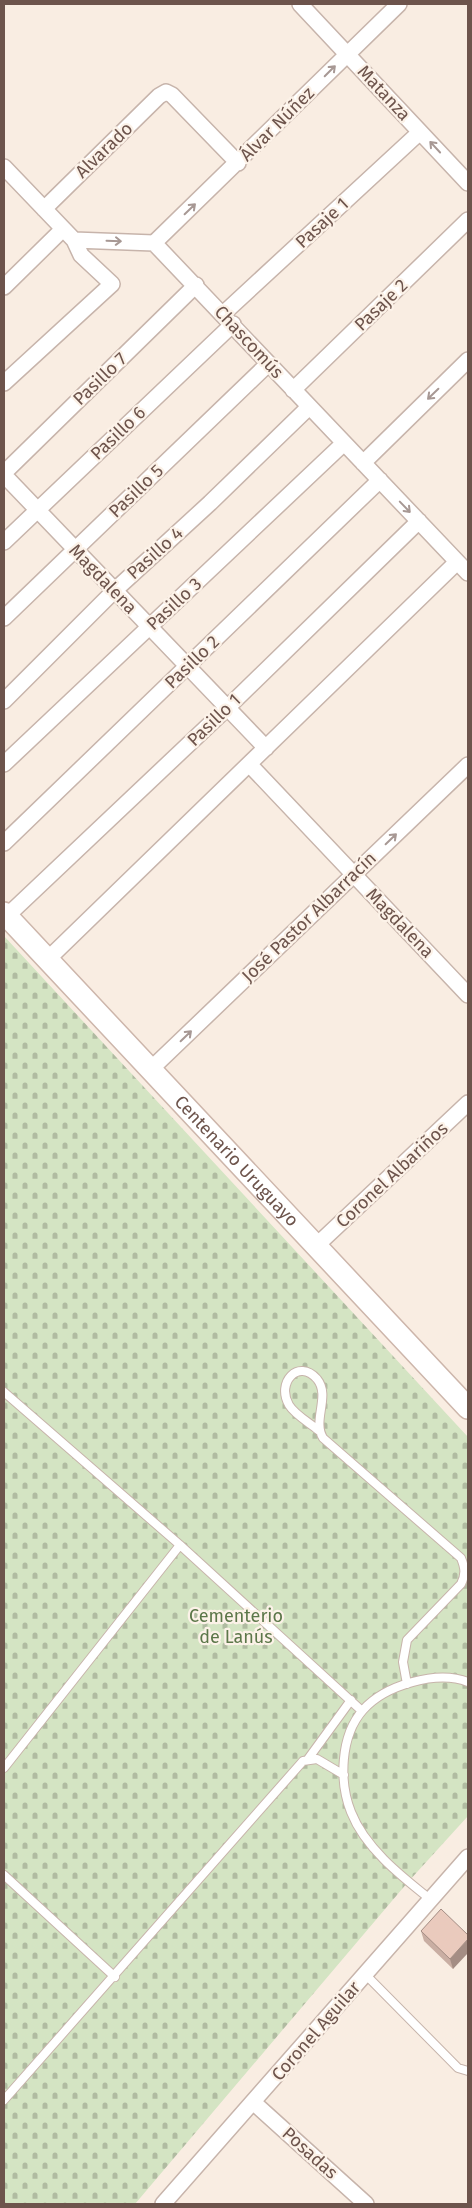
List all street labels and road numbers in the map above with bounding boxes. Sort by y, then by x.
street label: Matanza [353,61,415,125]
street label: Álvar Núñez [234,81,319,166]
street label: Alvarado [71,117,137,183]
street label: Pasaje 1 [291,193,353,253]
street label: Pasaje 2 [350,274,412,336]
street label: Chascomús [210,301,288,383]
street label: Pasillo 7 [69,348,131,410]
street label: Pasillo 6 [86,402,150,464]
street label: Pasillo 5 [104,460,168,522]
street label: Pasillo 4 [122,522,188,584]
street label: Magdalena [64,540,142,618]
street label: Pasillo 3 [142,573,206,635]
street label: Pasillo 2 [160,631,224,693]
street label: Pasillo 1 [183,689,245,751]
street label: José Pastor Albarracín [237,847,381,987]
street label: Magdalena [361,884,439,962]
street label: Centenario Uruguayo [170,1091,303,1231]
street label: Coronel Albariños [331,1118,453,1232]
street label: Coronel Aguilar [267,1977,365,2085]
street label: Posadas [278,2122,342,2184]

